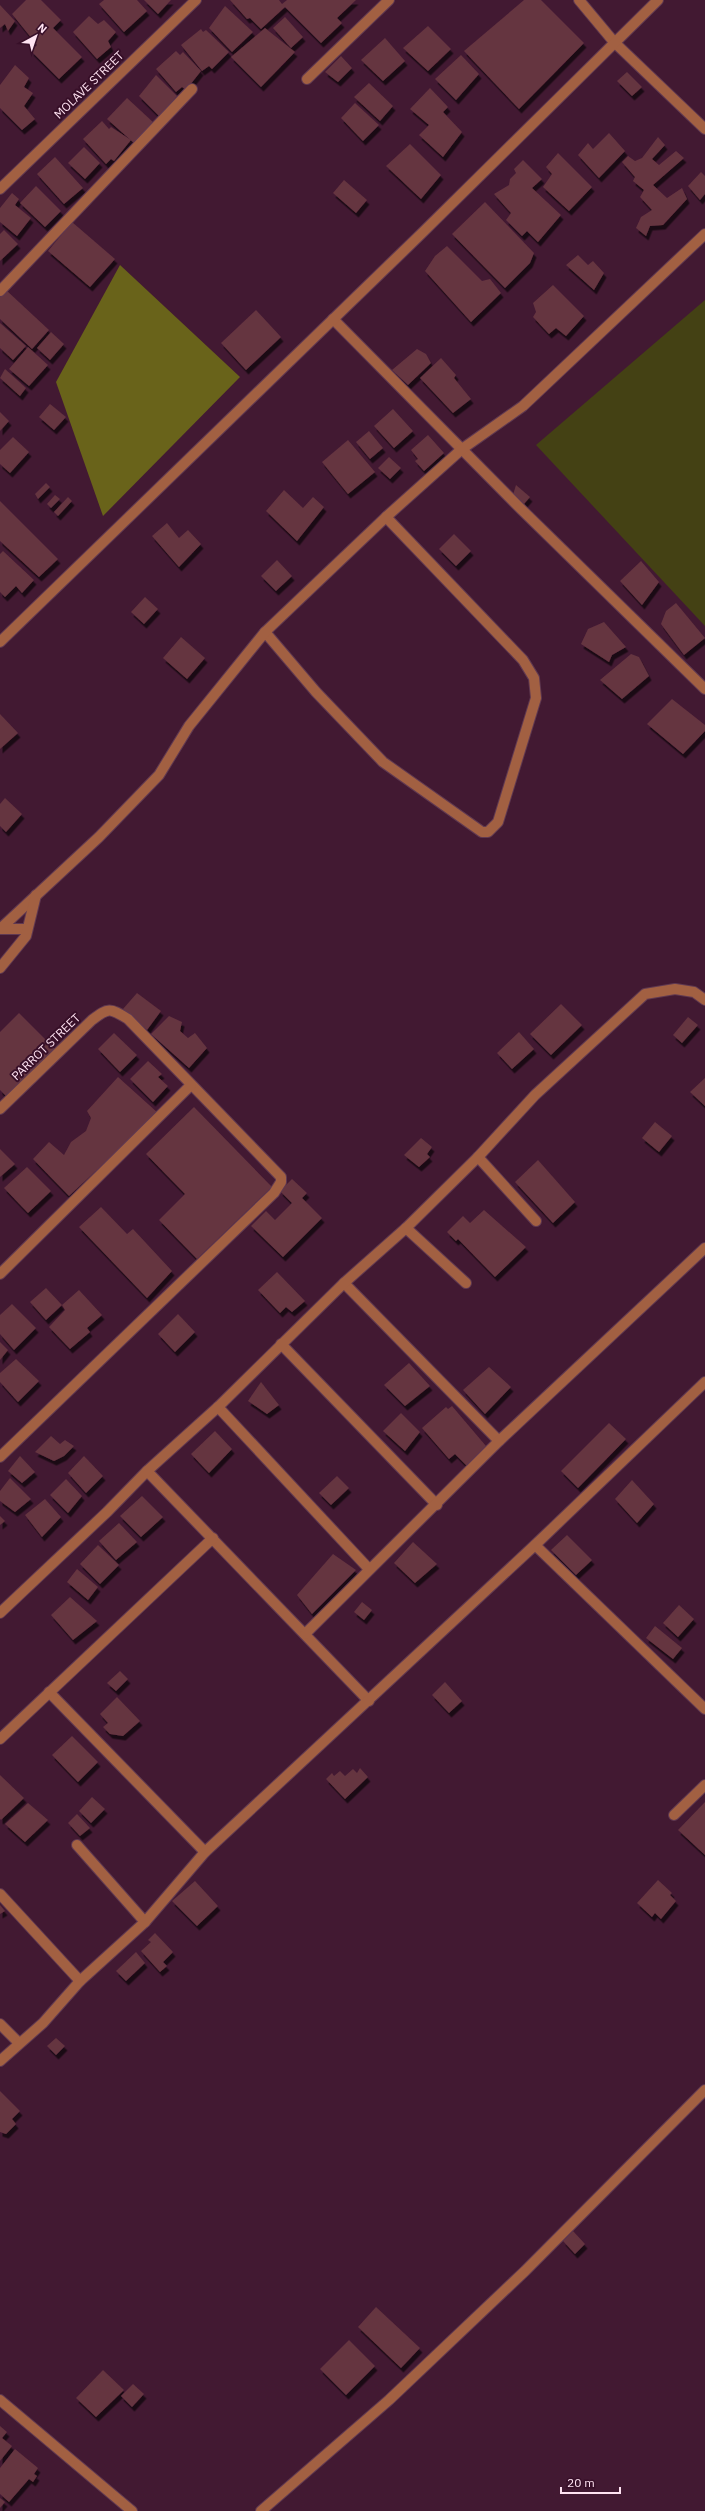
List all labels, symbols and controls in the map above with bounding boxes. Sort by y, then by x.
north arrow [16,16,56,56]
text: N [35,20,50,36]
street label: MOLAVE STREET [51,48,127,122]
street label: PARROT STREET [8,1010,83,1083]
scale bar [561,2469,620,2495]
text: 20 m [567,2475,595,2490]

